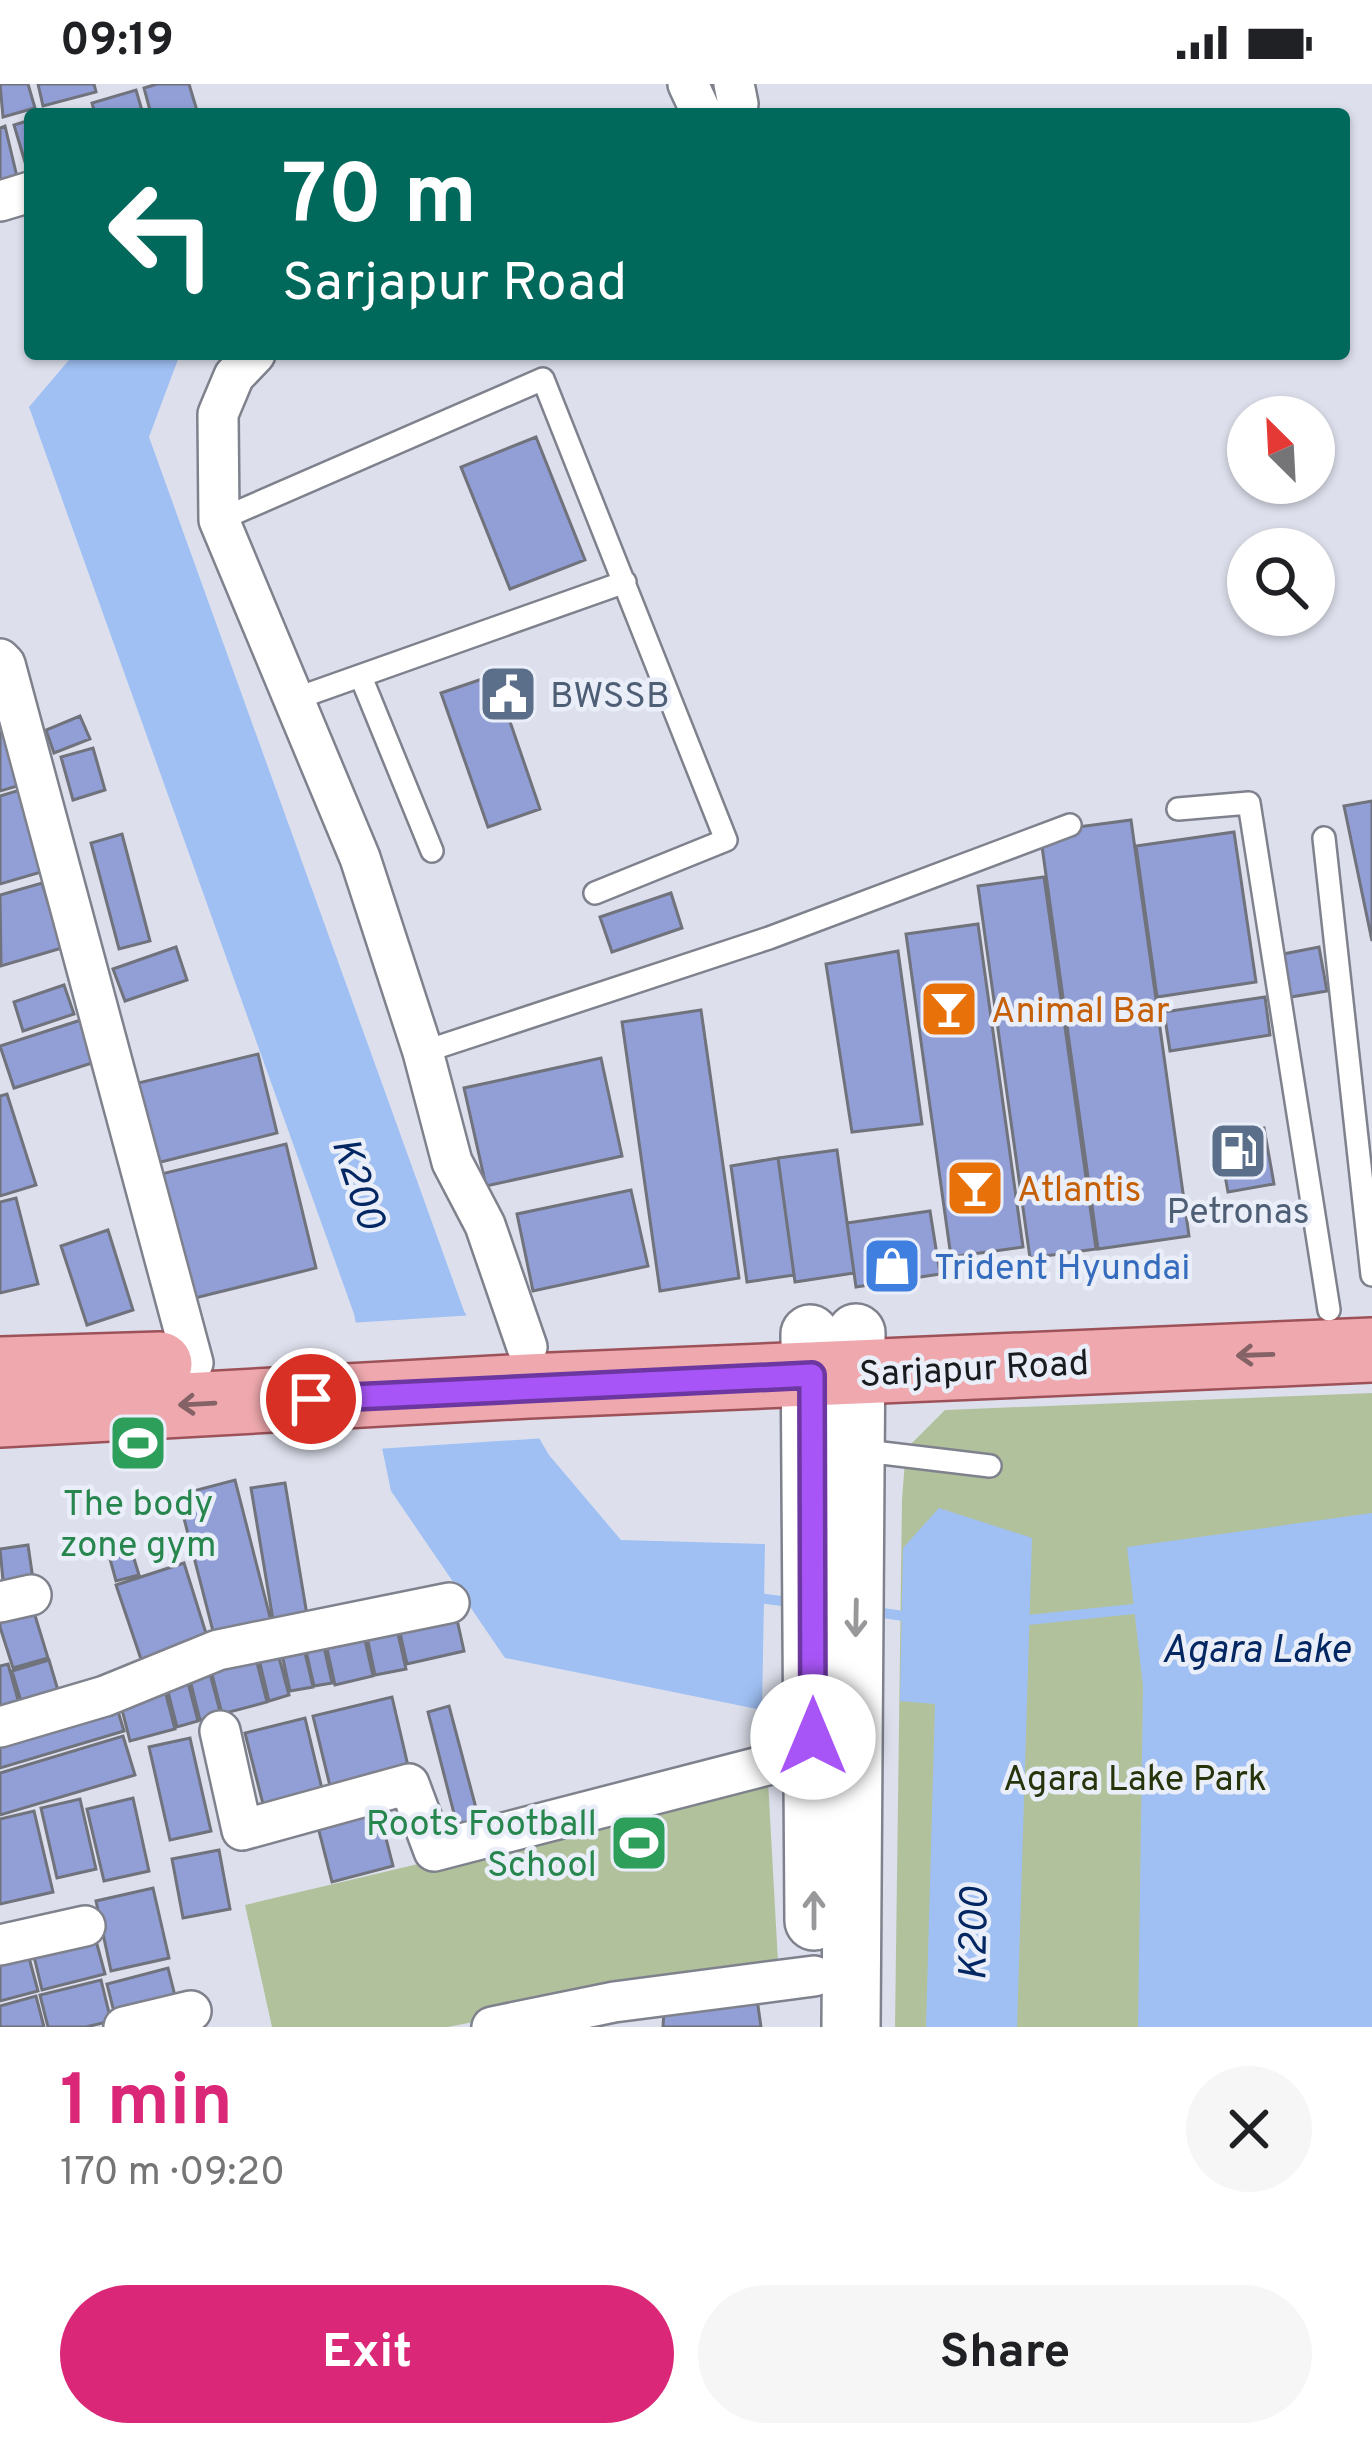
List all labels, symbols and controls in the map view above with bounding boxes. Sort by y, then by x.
text: 09:19 [60,14,174,71]
text: 70 m [282,147,477,253]
icon: left [84,156,240,312]
text: Sarjapur Road [282,251,627,320]
north arrow [1227,396,1335,504]
map controls [1227,396,1335,636]
button: search [1227,528,1335,636]
public building icon: BWSSB [477,663,539,725]
place label: BWSSB [550,675,670,721]
bar icon: Animal Bar [918,978,980,1040]
place label: Animal Bar [991,990,1170,1036]
fuel station icon: Petronas [1207,1120,1269,1182]
water label: K200 [318,1132,394,1237]
bar icon: Atlantis [944,1157,1006,1219]
place label: Atlantis [1017,1169,1141,1215]
place label: Petronas [1166,1191,1310,1237]
shop icon: Trident Hyundai [861,1235,923,1297]
place label: Trident Hyundai [934,1247,1190,1293]
street label: Sarjapur Road [858,1342,1090,1400]
one-way arrow [1236,1344,1275,1367]
pin [260,1348,362,1450]
icon: arrive [278,1366,344,1432]
one-way arrow [178,1393,217,1416]
sports icon: The body zone gym [107,1412,169,1474]
place label: The body zone gym [60,1483,216,1570]
one-way arrow [845,1598,868,1637]
water label: Agara Lake [1162,1628,1351,1677]
position arrow [750,1674,876,1800]
park label: Agara Lake Park [1003,1758,1267,1804]
place label: Roots Football School [366,1803,597,1890]
sports icon: Roots Football School [608,1812,670,1874]
water label: K200 [951,1886,1002,1981]
one-way arrow [803,1891,825,1930]
text: 1 min [60,2059,233,2151]
button: close [1186,2066,1312,2192]
text: 170 m · 09:20 [60,2150,285,2199]
button: Exit [60,2285,674,2423]
button: Share [698,2285,1312,2423]

